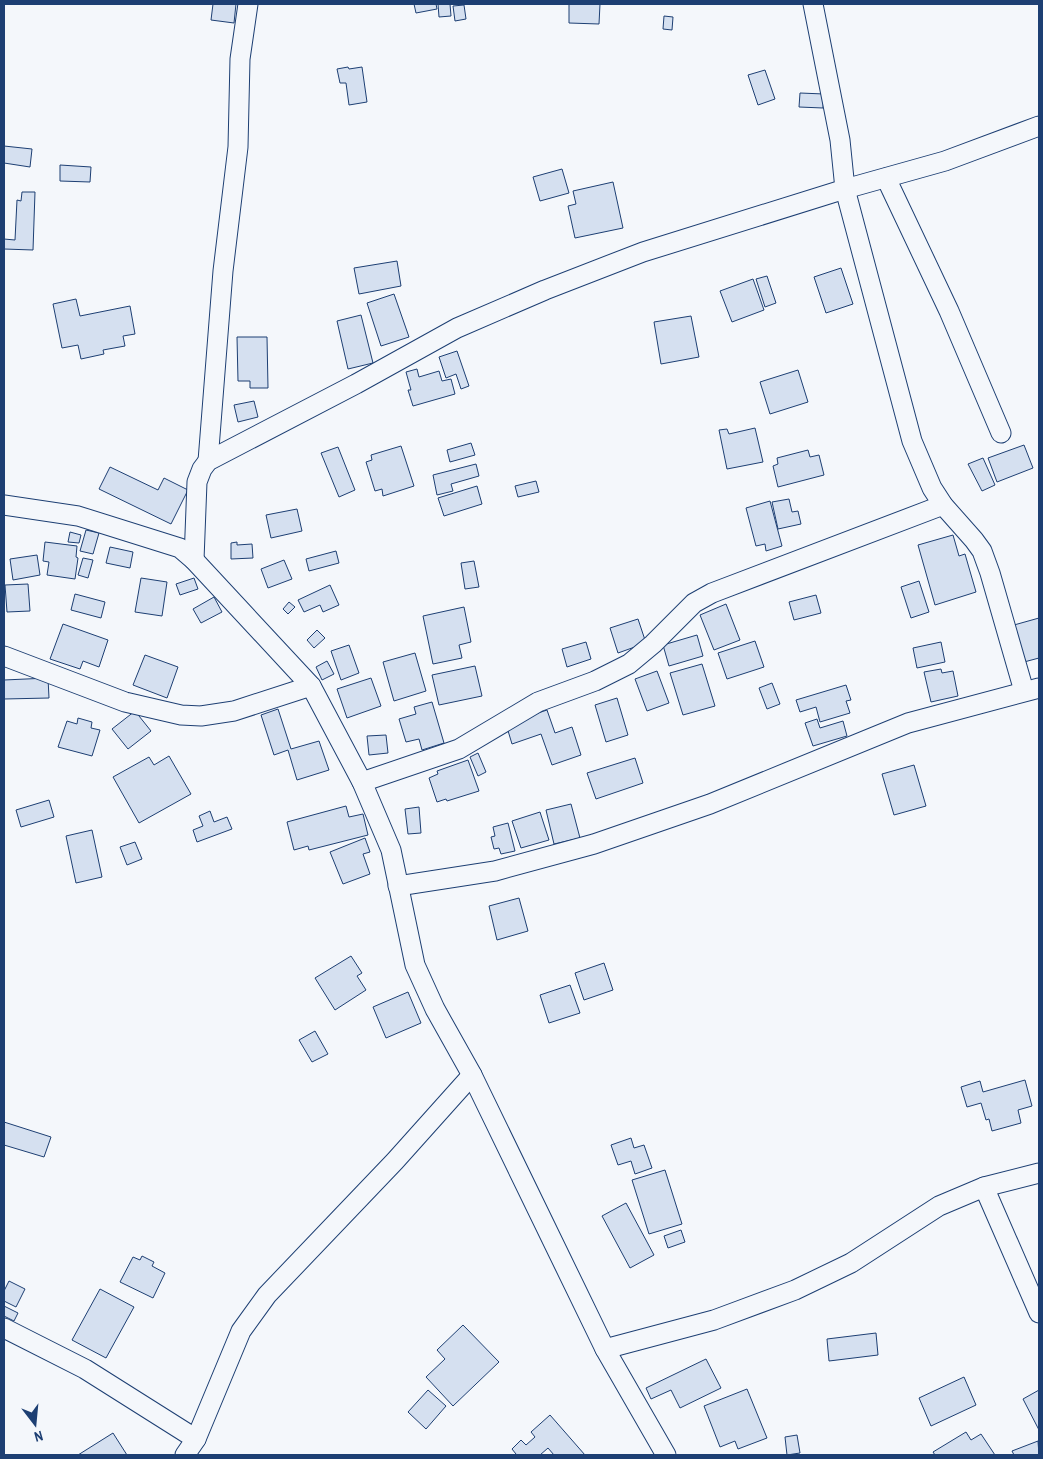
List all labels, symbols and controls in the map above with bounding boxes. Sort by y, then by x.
north arrow [10,1399,60,1449]
text: N [32,1427,45,1446]

